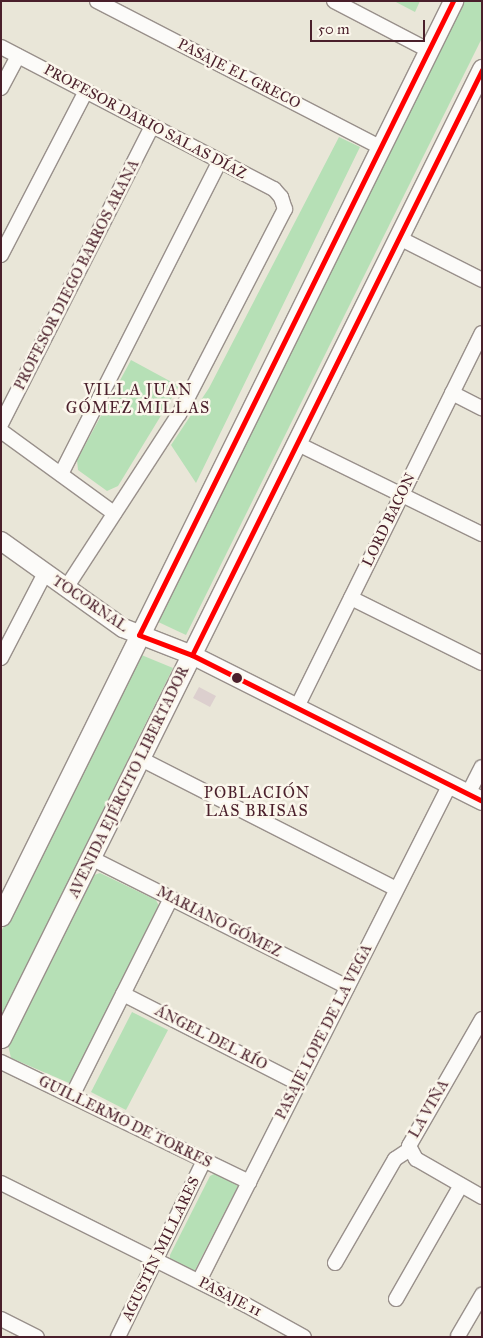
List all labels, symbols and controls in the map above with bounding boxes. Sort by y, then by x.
scale bar [313,10,428,42]
text: 50 m [318,20,350,38]
street label: PASAJE EL GRECO [174,35,304,113]
street label: PROFESOR DARIO SALAS DÍAZ [40,61,250,183]
street label: PROFESOR DIEGO BARROS ARANA [11,157,143,393]
district label: VILLA JUAN GÓMEZ MILLAS [64,380,212,418]
street label: LORD BACON [359,470,419,570]
street label: TOCORNAL [49,572,131,636]
street label: AVENIDA EJÉRCITO LIBERTADOR [65,663,193,901]
unlabelled marker [232,673,242,683]
district label: POBLACIÓN LAS BRISAS [203,783,311,821]
street label: MARIANO GÓMEZ [154,883,284,961]
street label: PASAJE LOPE DE LA VEGA [272,941,376,1123]
street label: ÁNGEL DEL RÍO [152,1002,270,1074]
street label: GUILLERMO DE TORRES [36,1072,214,1172]
street label: LA VIÑA [405,1077,453,1141]
street label: AGUSTÍN MILLARES [118,1174,204,1324]
street label: PASAJE 11 [195,1273,265,1321]

